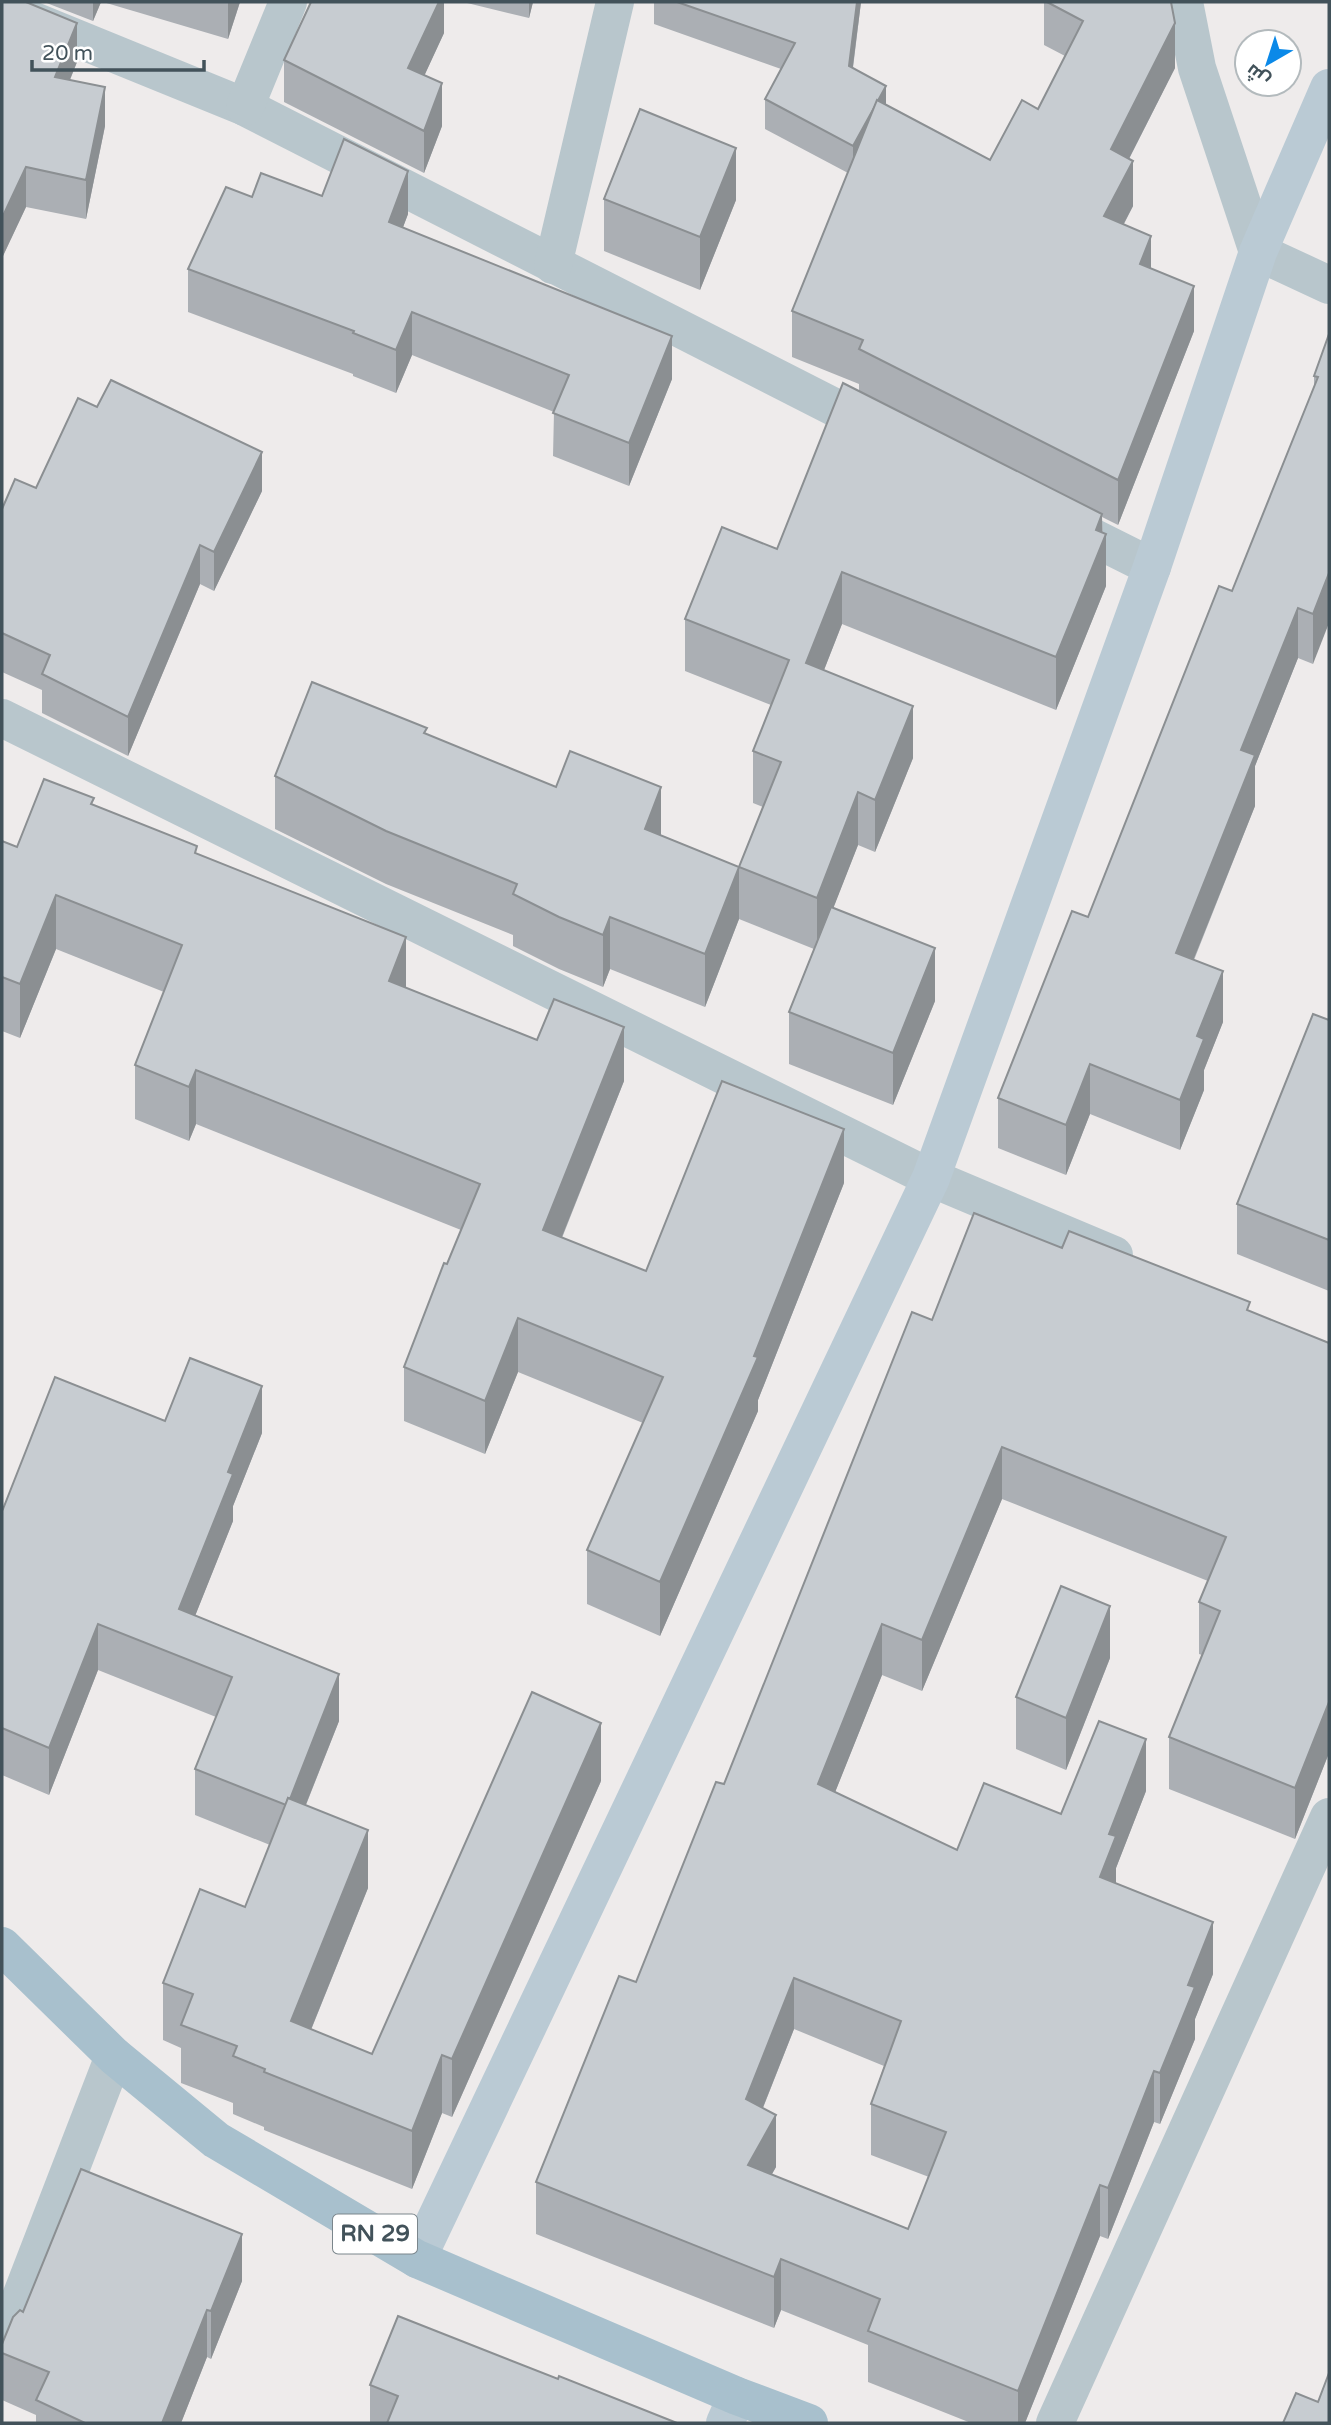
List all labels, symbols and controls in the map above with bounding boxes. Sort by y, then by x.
scale bar [32,28,203,72]
north arrow [1233,28,1303,98]
text: 20 m [42,41,93,66]
text: ش [1242,59,1274,92]
road number: RN 29 [333,2214,417,2254]

